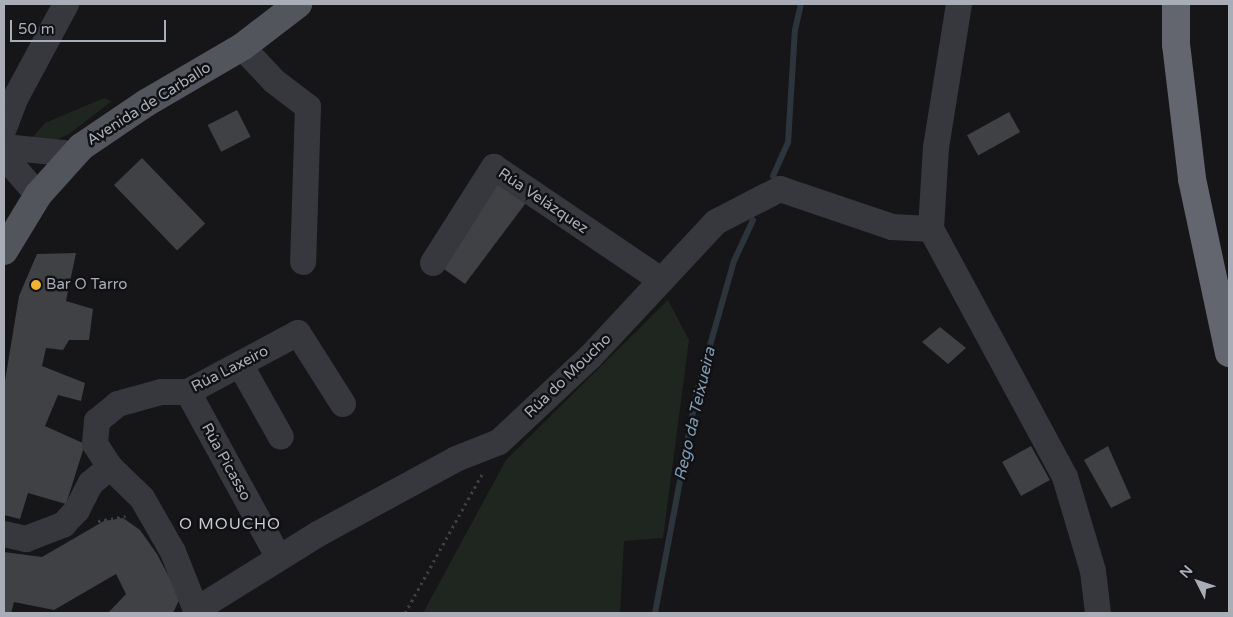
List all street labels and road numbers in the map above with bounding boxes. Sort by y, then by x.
street label: Avenida de Carballo [84,59,214,149]
street label: Rúa Velázquez [495,164,591,238]
street label: Rúa do Moucho [521,330,615,422]
street label: Rúa Laxeiro [188,342,272,396]
street label: Rúa Picasso [197,420,255,504]

